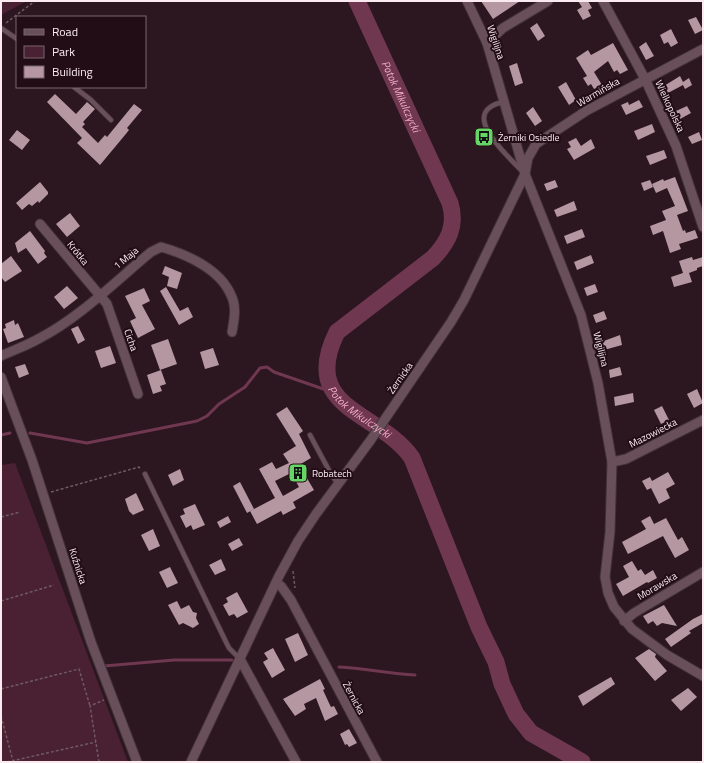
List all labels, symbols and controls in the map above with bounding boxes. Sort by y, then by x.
legend [16,16,146,88]
text: Road [52,22,78,41]
street label: Wigilijna [483,23,509,61]
text: Park [52,42,75,61]
water label: Potok Mikulczycki [378,58,425,136]
text: Building [52,62,93,81]
street label: Warmińska [574,74,622,110]
street label: Wielkopolska [651,78,689,134]
bus stop icon: Żerniki Osiedle [473,126,495,148]
place label: Żerniki Osiedle [498,130,560,145]
street label: Krótka [64,238,92,268]
street label: 1 Maja [110,243,142,273]
street label: Cicha [120,327,142,353]
street label: Wigilijna [589,330,613,368]
street label: Żernicka [384,359,416,397]
water label: Potok Mikulczycki [324,383,396,443]
street label: Mazowiecka [626,414,680,452]
building icon: Robatech [287,462,309,484]
place label: Robatech [312,466,352,481]
street label: Kuźnicka [65,546,91,586]
street label: Morawska [634,568,680,604]
street label: Żernicka [339,679,369,717]

